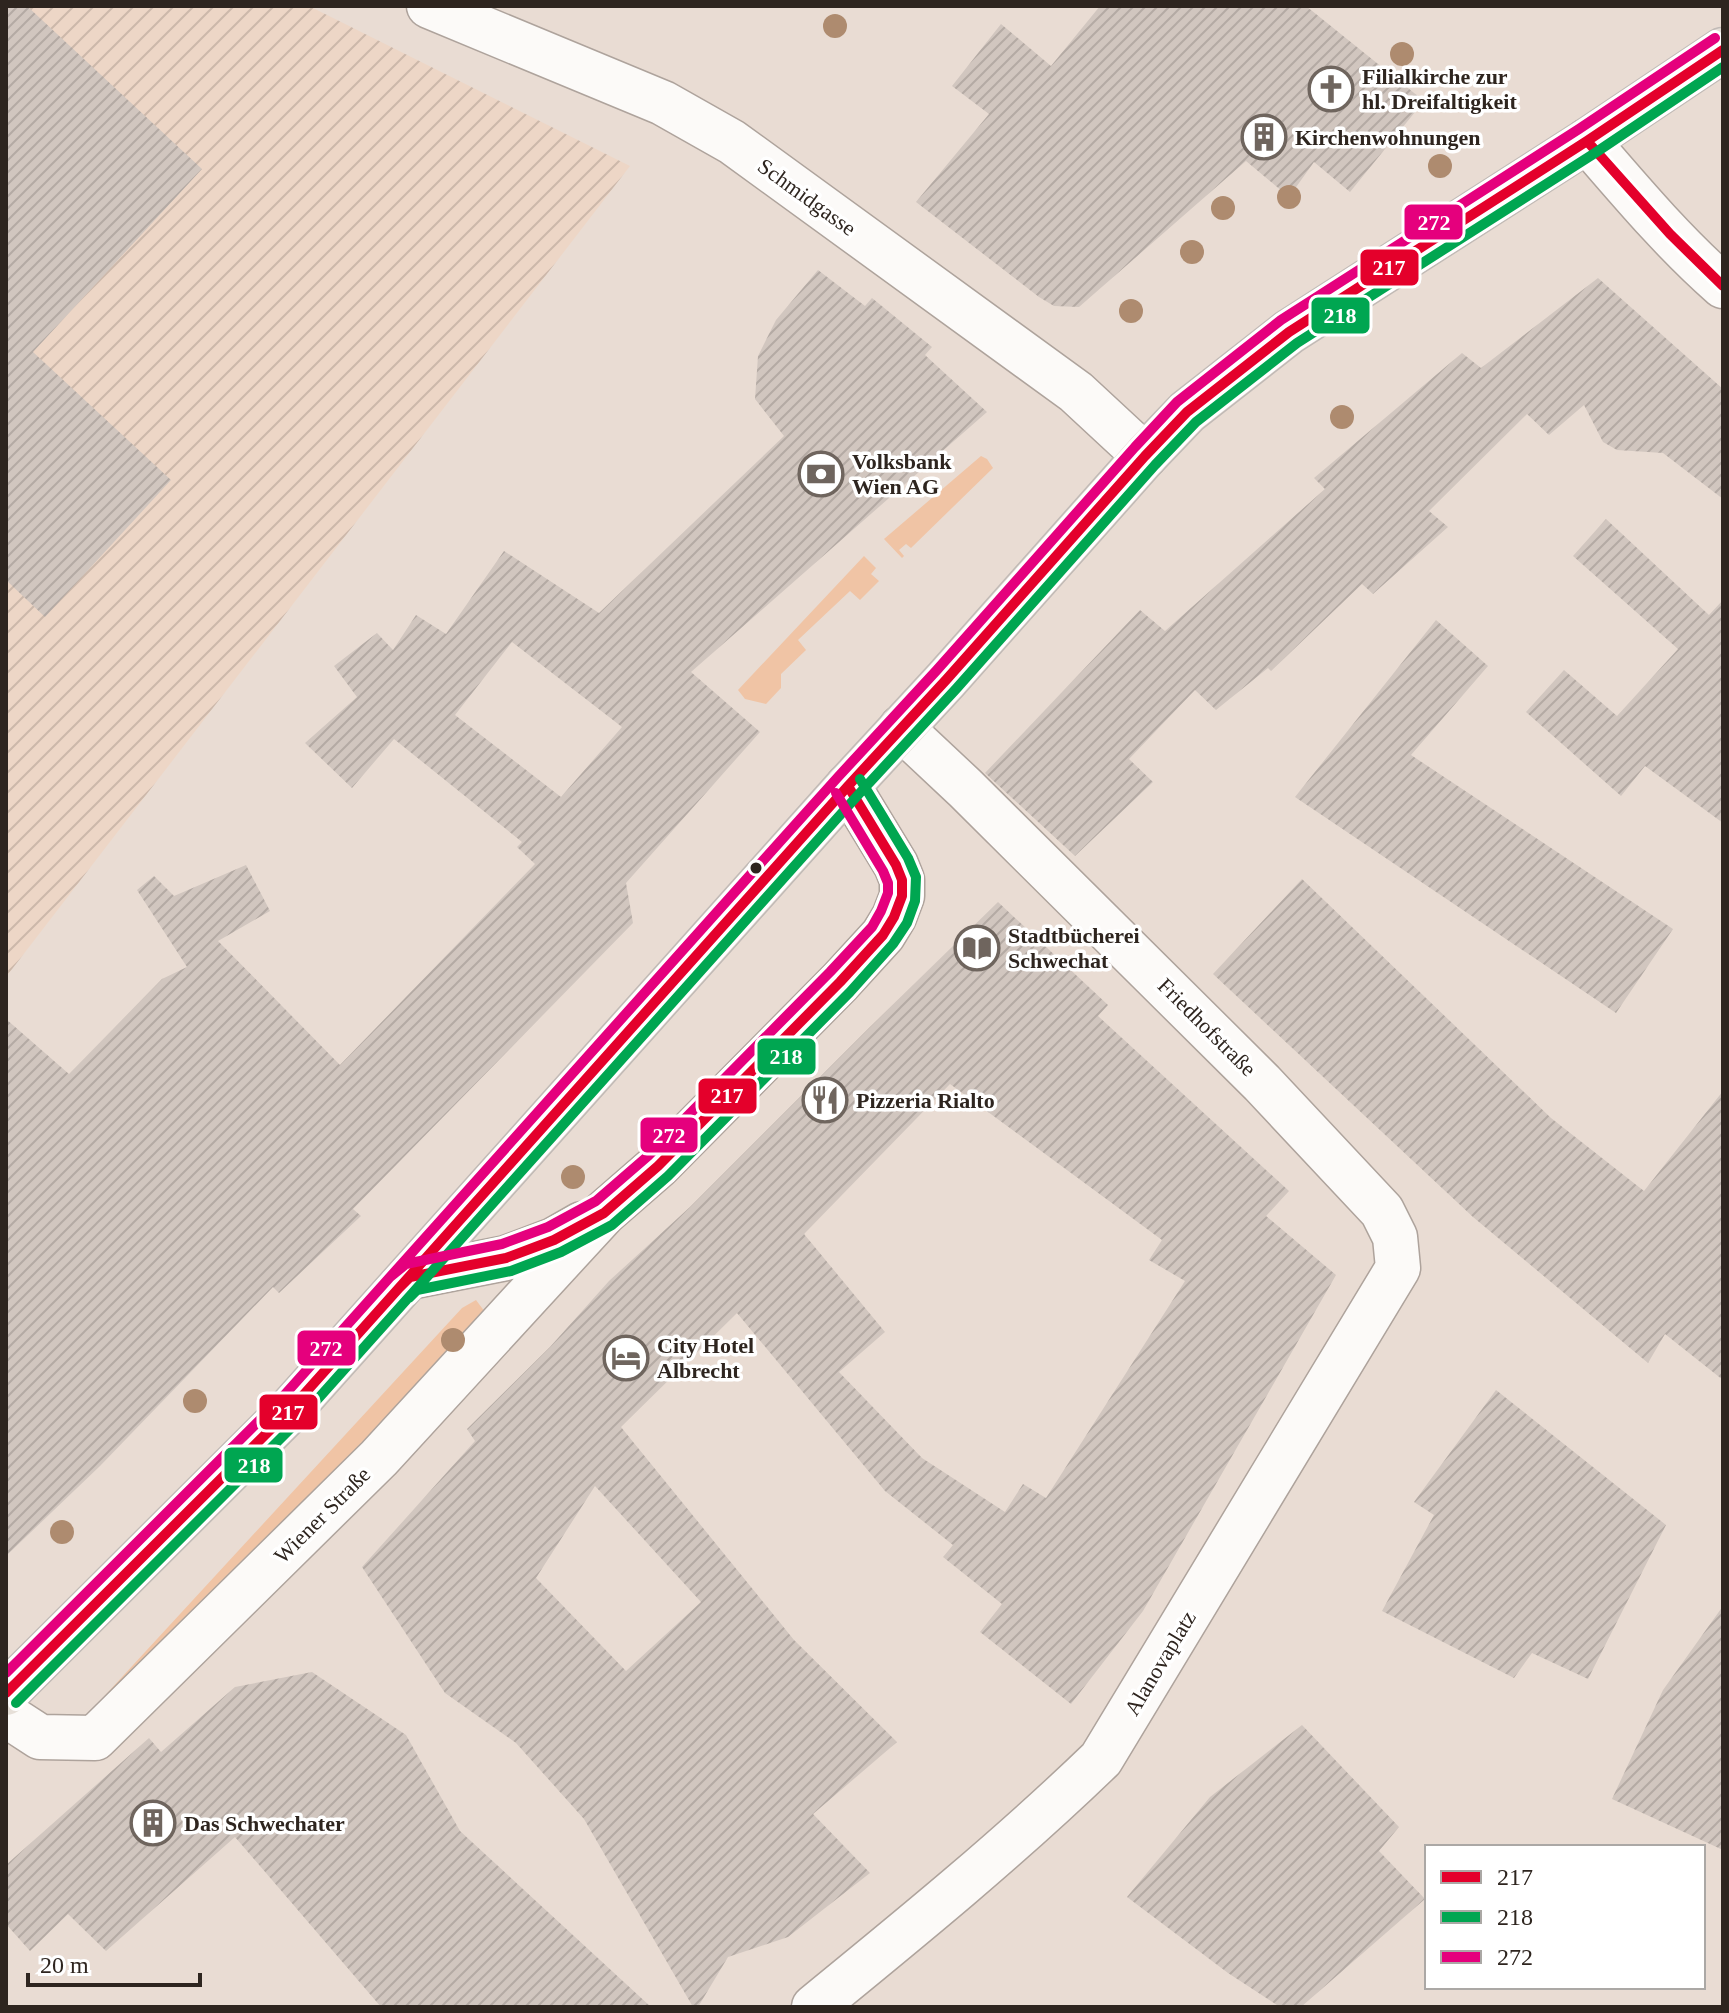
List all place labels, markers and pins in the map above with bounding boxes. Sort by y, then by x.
place label: Filialkirche zur hl. Dreifaltigkeit [1362,64,1517,114]
church icon: Filialkirche zur hl. Dreifaltigkeit [1307,65,1355,113]
building icon: Kirchenwohnungen [1240,113,1288,161]
place label: Kirchenwohnungen [1295,125,1480,150]
place label: Volksbank Wien AG [852,449,952,499]
bank icon: Volksbank Wien AG [797,450,845,498]
unlabelled marker [748,860,764,876]
place label: Stadtbücherei Schwechat [1008,923,1140,973]
library icon: Stadtbücherei Schwechat [953,924,1001,972]
restaurant icon: Pizzeria Rialto [801,1076,849,1124]
place label: Pizzeria Rialto [856,1088,995,1113]
place label: City Hotel Albrecht [657,1333,754,1383]
hotel icon: City Hotel Albrecht [602,1334,650,1382]
building icon: Das Schwechater [129,1799,177,1847]
place label: Das Schwechater [184,1811,345,1836]

